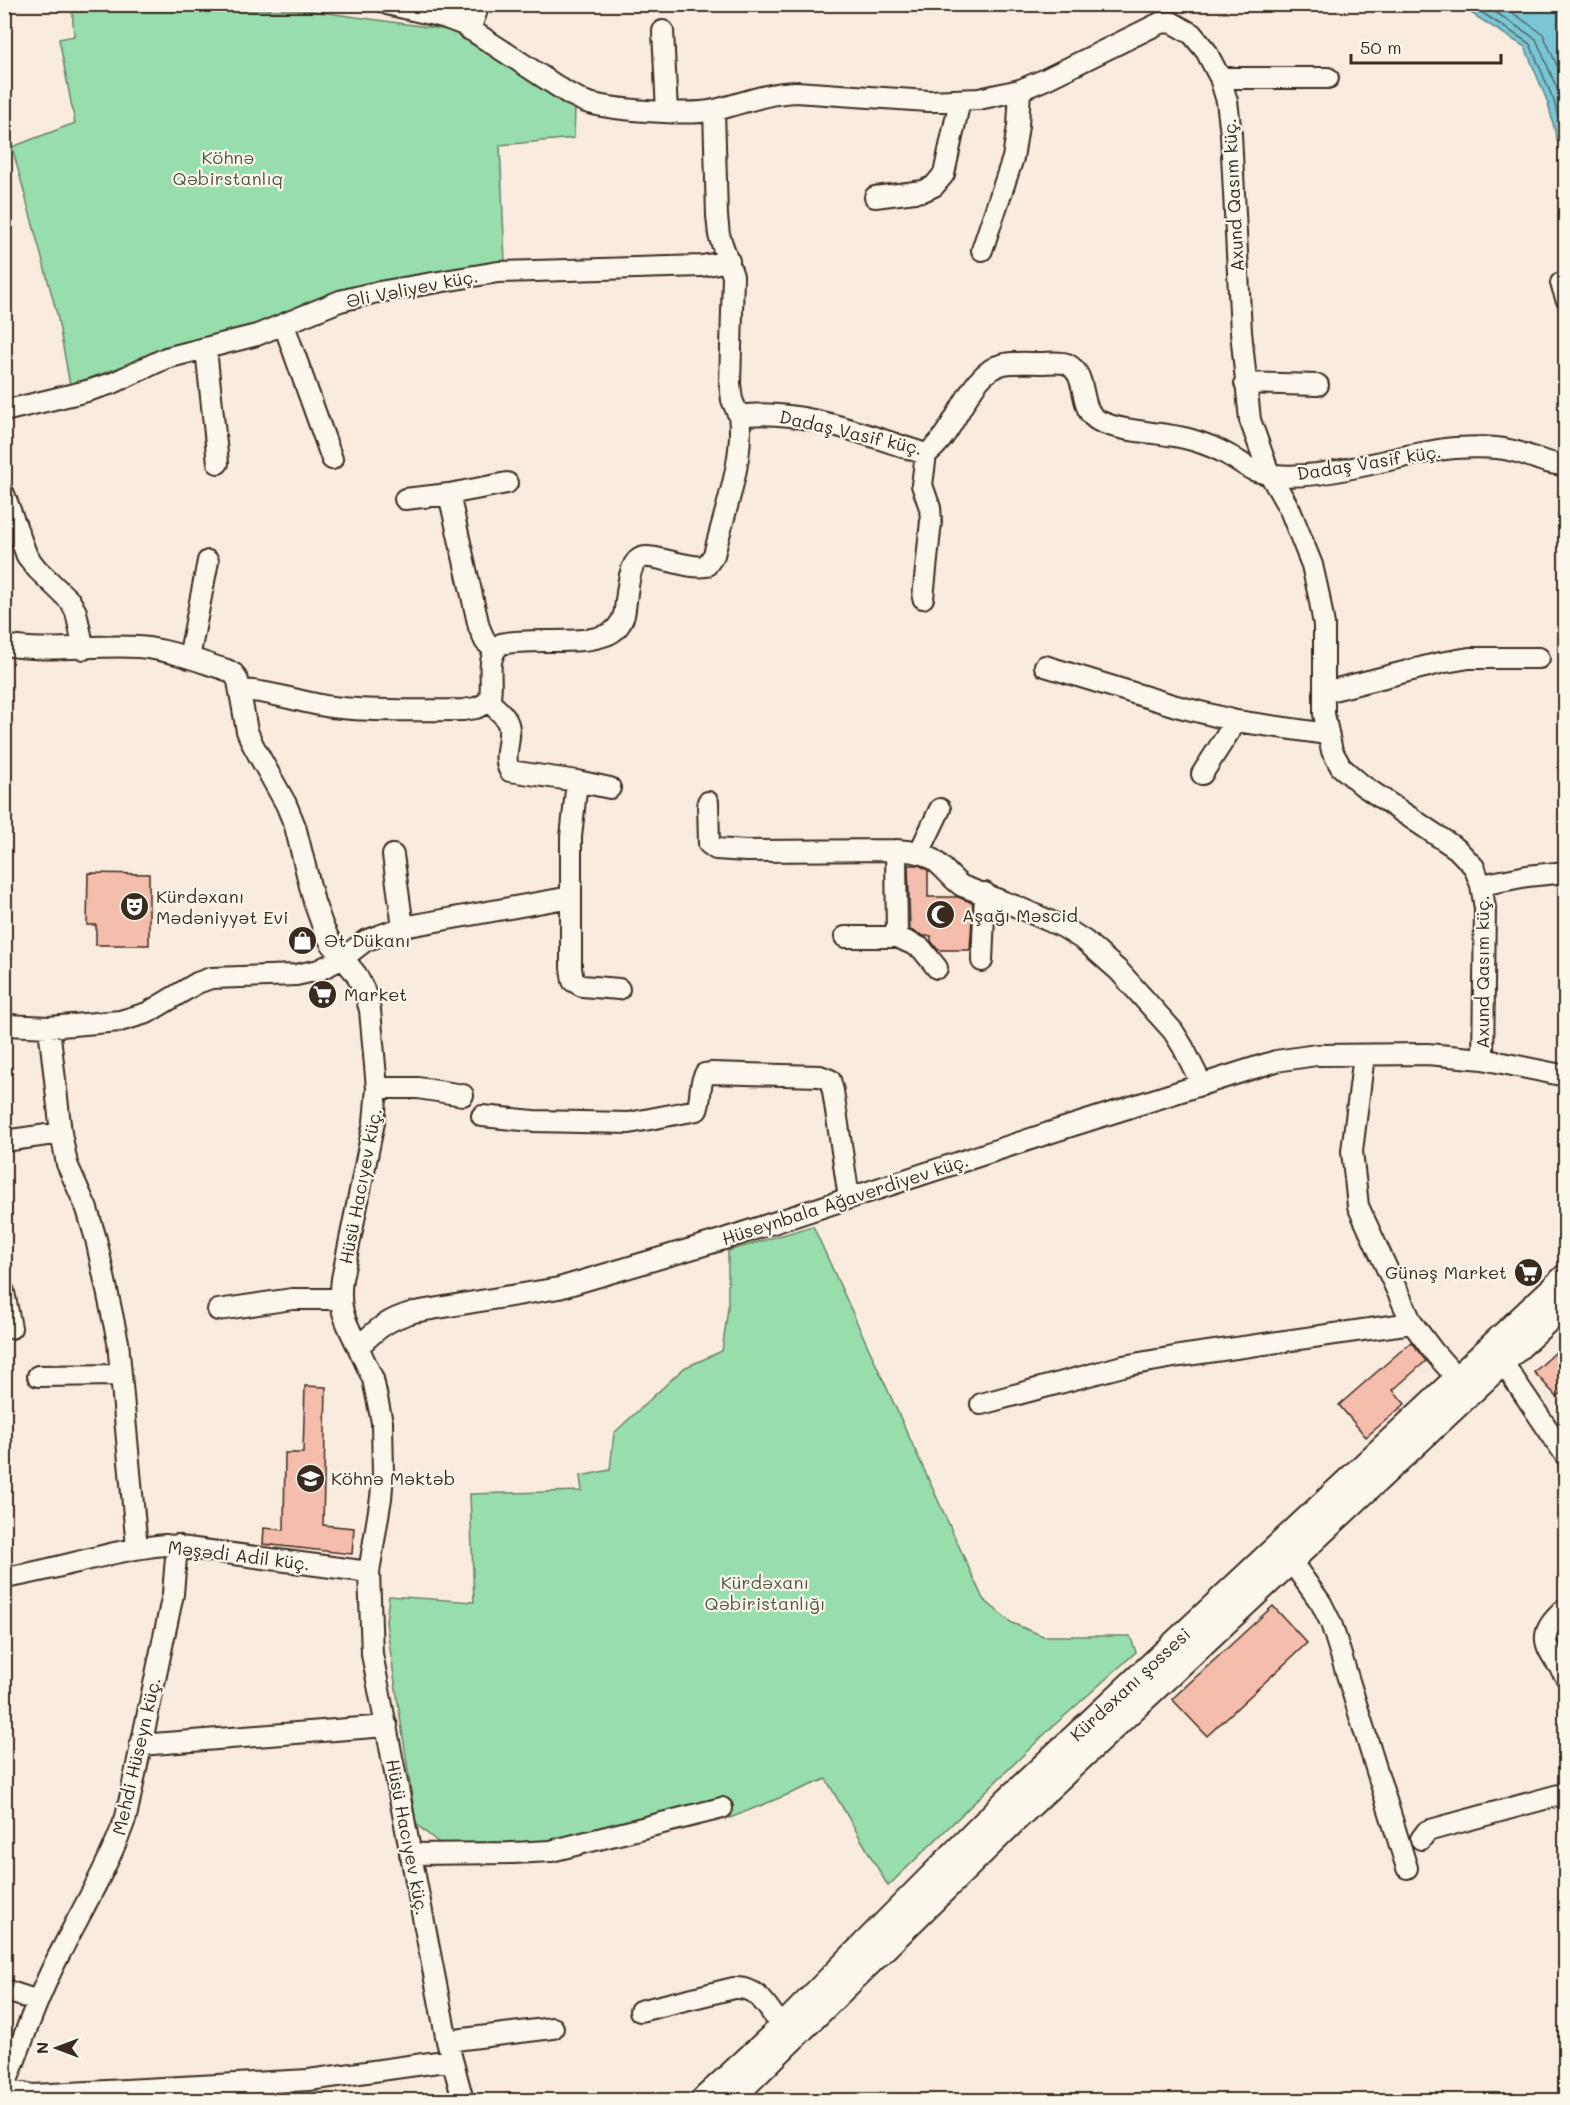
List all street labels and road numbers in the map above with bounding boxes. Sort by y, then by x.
street label: Axund Qasım küç. [1217,118,1249,272]
street label: Əli Vəliyev küç. [344,263,480,313]
street label: Dadaş Vasif küç. [777,404,925,460]
street label: Dadaş Vasif küç. [1295,439,1443,485]
street label: Axund Qasım küç. [1470,895,1494,1049]
street label: Hüsü Hacıyev küç. [333,1106,387,1266]
street label: Hüseynbala Ağaverdiyev küç. [719,1148,971,1250]
street label: Məşədi Adil küç. [167,1534,311,1576]
street label: Kürdəxanı şossesi [1065,1622,1195,1746]
street label: Mehdi Hüseyn küç. [106,1675,166,1837]
street label: Hüsü Hacıyev küç. [381,1757,435,1917]

